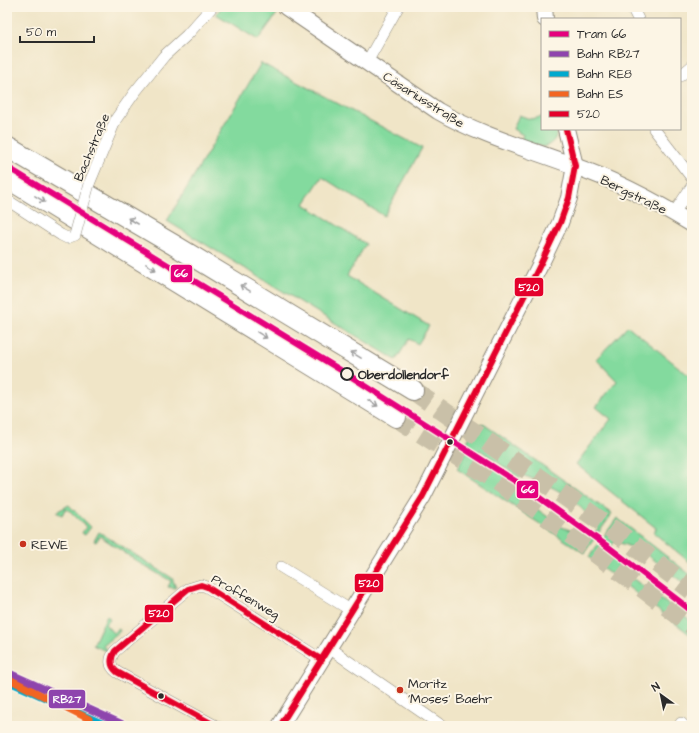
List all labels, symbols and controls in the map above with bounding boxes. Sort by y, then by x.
scale bar [20,18,94,44]
legend [541,18,681,130]
text: 50 m [26,24,57,41]
text: Tram 66 [577,26,627,43]
text: Bahn RB27 [577,46,640,63]
text: Bahn RE8 [577,66,632,83]
street label: Cäsariusstraße [379,68,468,132]
text: Bahn ES [577,86,623,103]
text: 520 [577,106,600,123]
street label: Bachstraße [69,111,114,184]
street label: Bergstraße [597,171,670,220]
one-way arrow [34,195,46,203]
one-way arrow [127,217,139,225]
one-way arrow [145,263,157,271]
line badge: 66 [170,264,193,283]
text: 66 [174,266,188,281]
line badge: 520 [514,277,544,297]
text: 520 [518,280,540,295]
one-way arrow [240,284,251,292]
one-way arrow [256,331,268,339]
one-way arrow [350,351,362,359]
place label: Oberdollendorf [358,366,450,384]
marker: Oberdollendorf [340,367,354,381]
one-way arrow [367,399,379,407]
unlabelled marker [445,437,455,447]
line badge: 66 [516,480,539,499]
text: 66 [521,482,535,497]
place label: REWE [31,536,68,554]
marker: REWE [18,539,28,549]
street label: Proffenweg [208,570,283,625]
line badge: 520 [354,573,384,593]
text: 520 [358,576,380,591]
line badge: 520 [144,604,174,623]
text: 520 [148,606,170,621]
place label: Moritz 'Moses' Baehr [408,675,492,708]
north arrow [641,675,681,715]
text: N [649,679,663,695]
marker: Moritz 'Moses' Baehr [395,685,405,695]
line badge: RB27 [48,689,86,709]
unlabelled marker [156,691,166,701]
text: RB27 [53,692,82,707]

